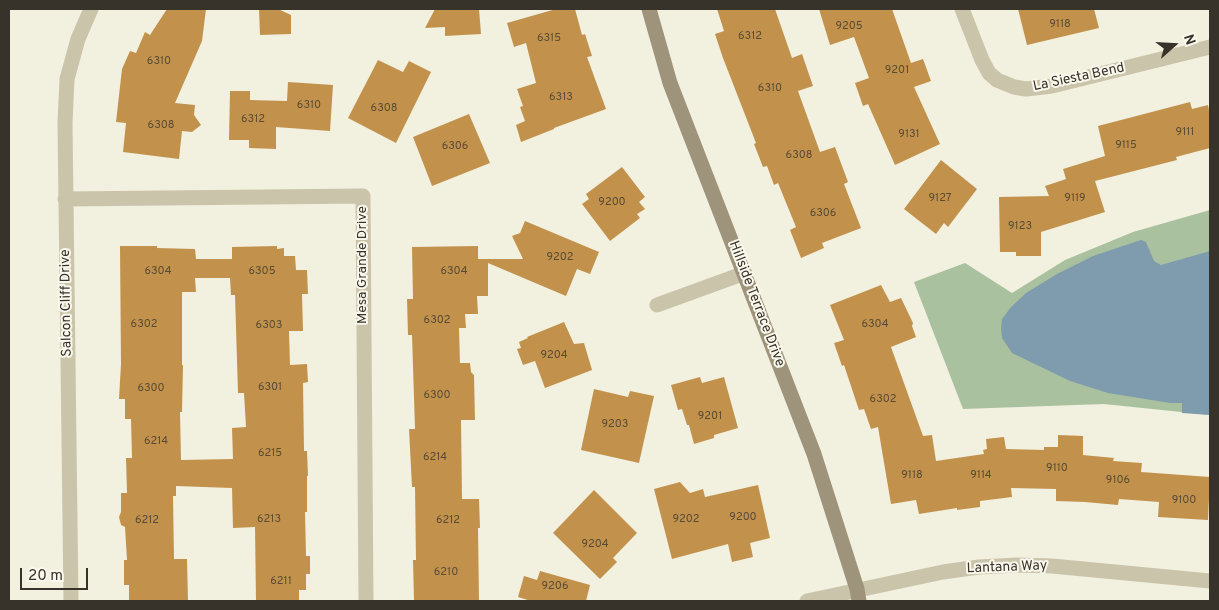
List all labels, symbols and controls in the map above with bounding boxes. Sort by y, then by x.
house number: 9118 [1049,18,1071,32]
house number: 9205 [835,20,863,34]
north arrow [1149,20,1199,70]
house number: 6312 [738,30,762,44]
house number: 6315 [537,32,561,46]
text: N [1179,32,1198,47]
house number: 6310 [147,55,171,69]
street label: La Siesta Bend [1032,60,1126,96]
house number: 9201 [885,64,909,78]
house number: 6310 [758,82,782,96]
house number: 6313 [549,91,573,105]
house number: 6310 [297,99,321,113]
house number: 6308 [371,102,397,116]
house number: 6312 [241,113,265,127]
house number: 6308 [148,119,174,133]
house number: 9111 [1176,126,1194,140]
house number: 9131 [898,128,920,142]
house number: 9115 [1115,139,1137,153]
house number: 6306 [442,140,468,154]
house number: 6308 [786,149,812,163]
house number: 9127 [928,192,952,206]
house number: 9119 [1064,192,1086,206]
house number: 9200 [598,196,626,210]
street label: Mesa Grande Drive [355,206,371,324]
house number: 6306 [810,207,836,221]
house number: 9123 [1008,220,1032,234]
street label: Hillside Terrace Drive [724,239,788,369]
street label: Salcon Cliff Drive [58,249,76,357]
house number: 9202 [546,251,574,265]
house number: 6304 [145,265,171,279]
house number: 6305 [249,265,275,279]
house number: 6304 [441,265,467,279]
house number: 6302 [424,314,450,328]
house number: 6302 [131,318,157,332]
house number: 6304 [862,318,888,332]
house number: 6303 [256,319,282,333]
house number: 9204 [540,349,568,363]
house number: 6301 [258,381,282,395]
house number: 6300 [137,382,165,396]
house number: 6300 [423,389,451,403]
house number: 6302 [870,393,896,407]
house number: 9201 [698,410,722,424]
house number: 9203 [602,418,628,432]
house number: 6214 [144,435,168,449]
house number: 6215 [258,447,282,461]
house number: 6214 [423,451,447,465]
house number: 9110 [1046,462,1068,476]
house number: 9118 [901,469,923,483]
house number: 9114 [970,469,992,483]
house number: 9106 [1106,474,1130,488]
house number: 9100 [1172,494,1196,508]
house number: 9200 [729,511,757,525]
house number: 6213 [257,513,281,527]
house number: 9202 [672,513,700,527]
house number: 6212 [135,514,159,528]
house number: 6212 [436,514,460,528]
house number: 9204 [581,538,609,552]
scale bar [22,558,90,590]
street label: Lantana Way [966,558,1048,578]
house number: 6210 [434,566,458,580]
text: 20 m [28,567,63,586]
house number: 6211 [270,575,292,589]
house number: 9206 [542,580,568,594]

